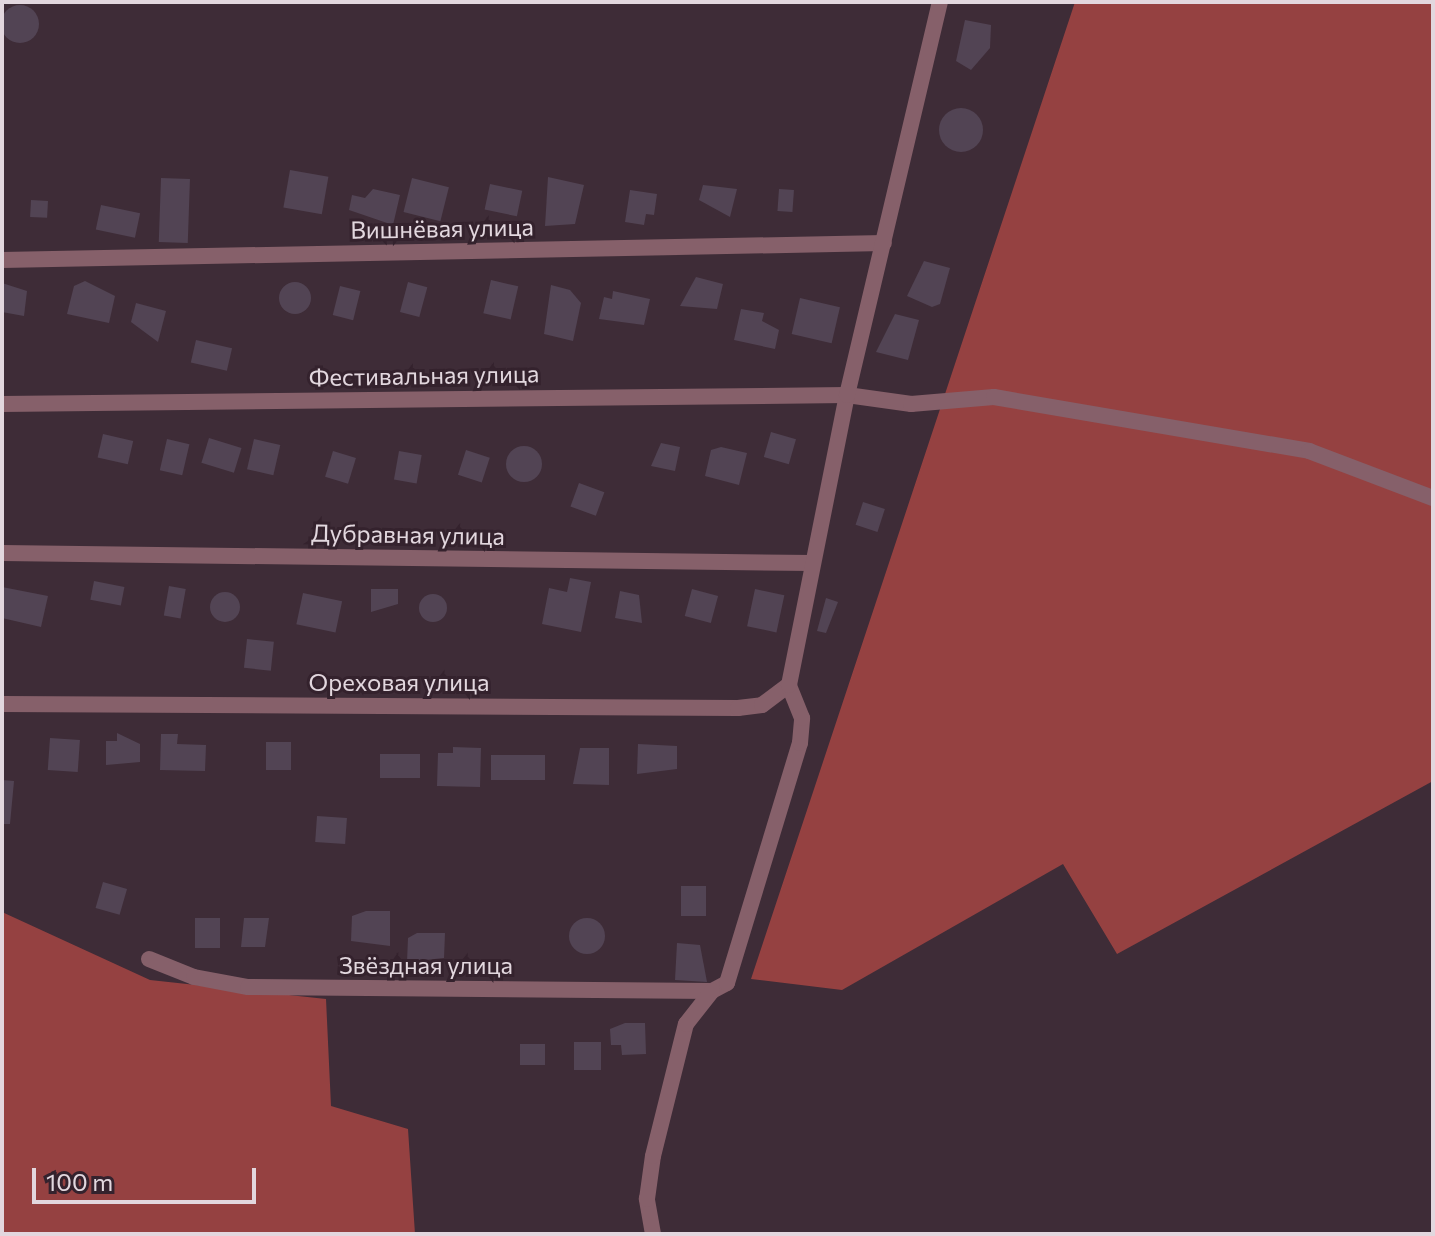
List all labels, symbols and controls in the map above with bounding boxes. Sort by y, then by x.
street label: Вишнёвая улица [350,212,534,244]
street label: Фестивальная улица [309,359,539,391]
street label: Дубравная улица [311,518,505,550]
street label: Ореховая улица [309,668,489,696]
street label: Звёздная улица [339,951,513,979]
scale bar [36,1152,260,1202]
text: 100 m [46,1167,113,1196]

